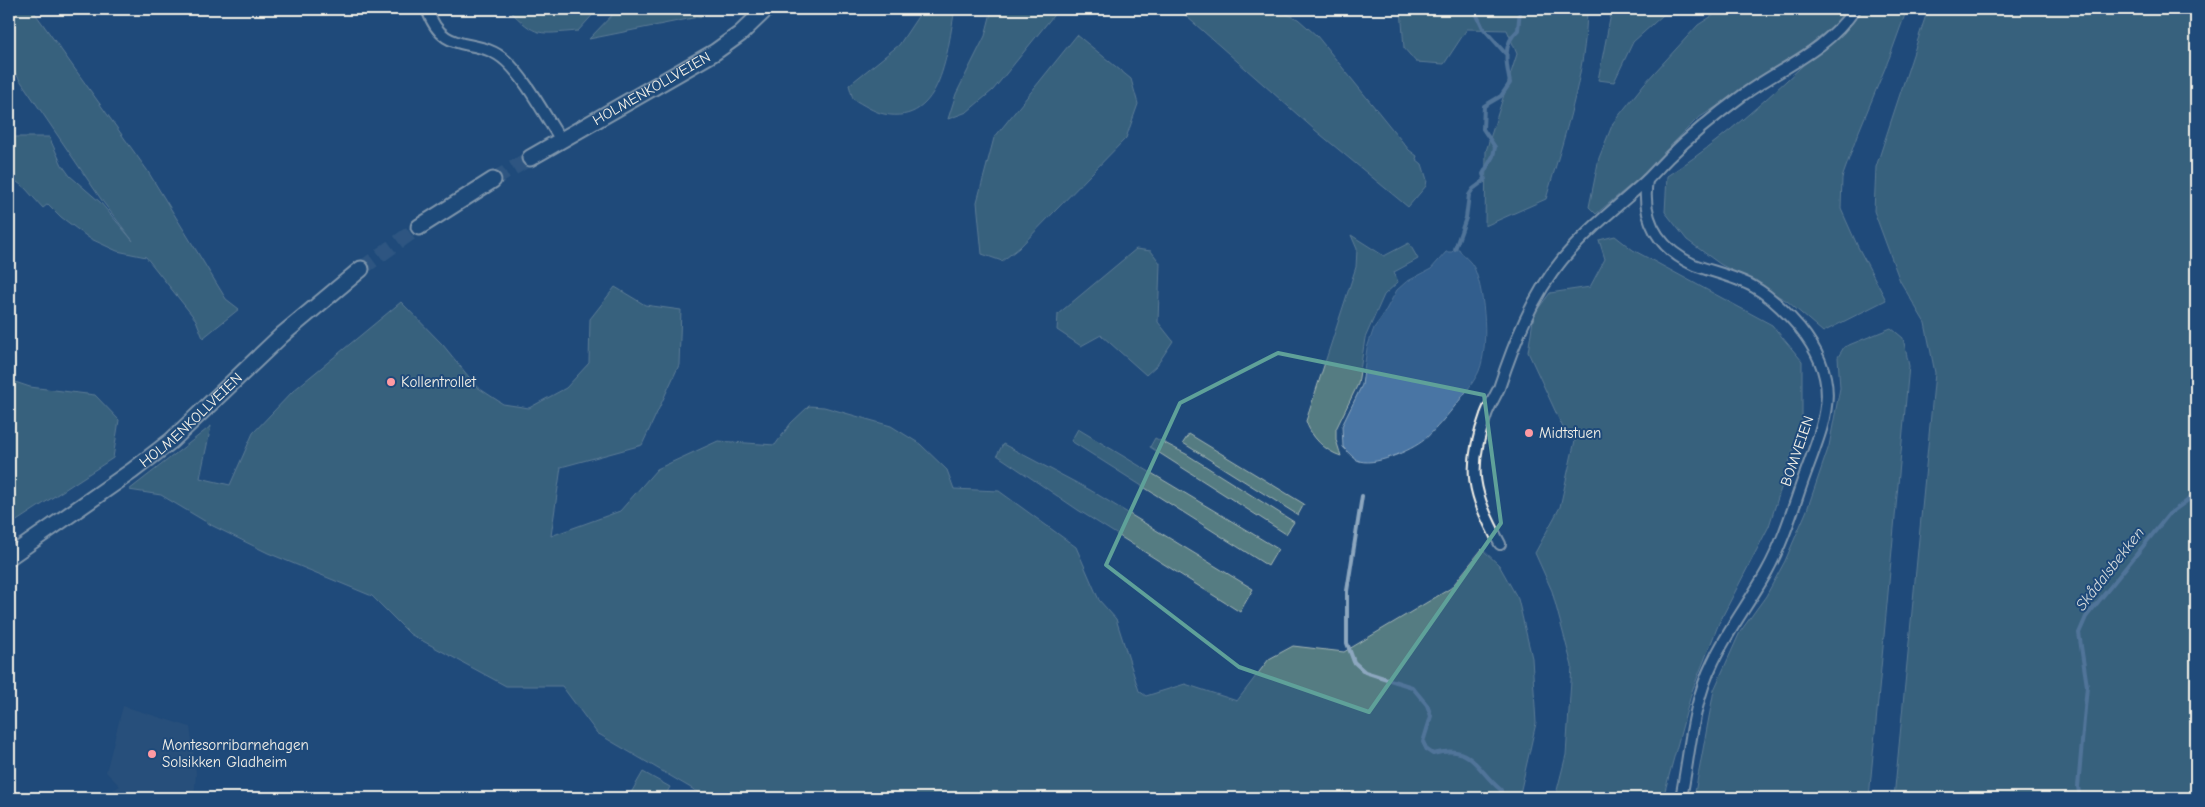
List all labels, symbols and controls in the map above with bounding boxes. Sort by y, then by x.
street label: HOLMENKOLLVEIEN [589,48,714,129]
street label: HOLMENKOLLVEIEN [136,369,246,471]
place label: Kollentrollet [401,373,477,391]
marker: Kollentrollet [385,376,397,388]
street label: BOMVEIEN [1777,413,1817,489]
place label: Midtstuen [1539,424,1601,442]
marker: Midtstuen [1523,427,1535,439]
water label: Skådalsbekken [2072,524,2148,614]
place label: Montesorribarnehagen Solsikken Gladheim [162,736,309,771]
marker: Montesorribarnehagen Solsikken Gladheim [146,748,158,760]

